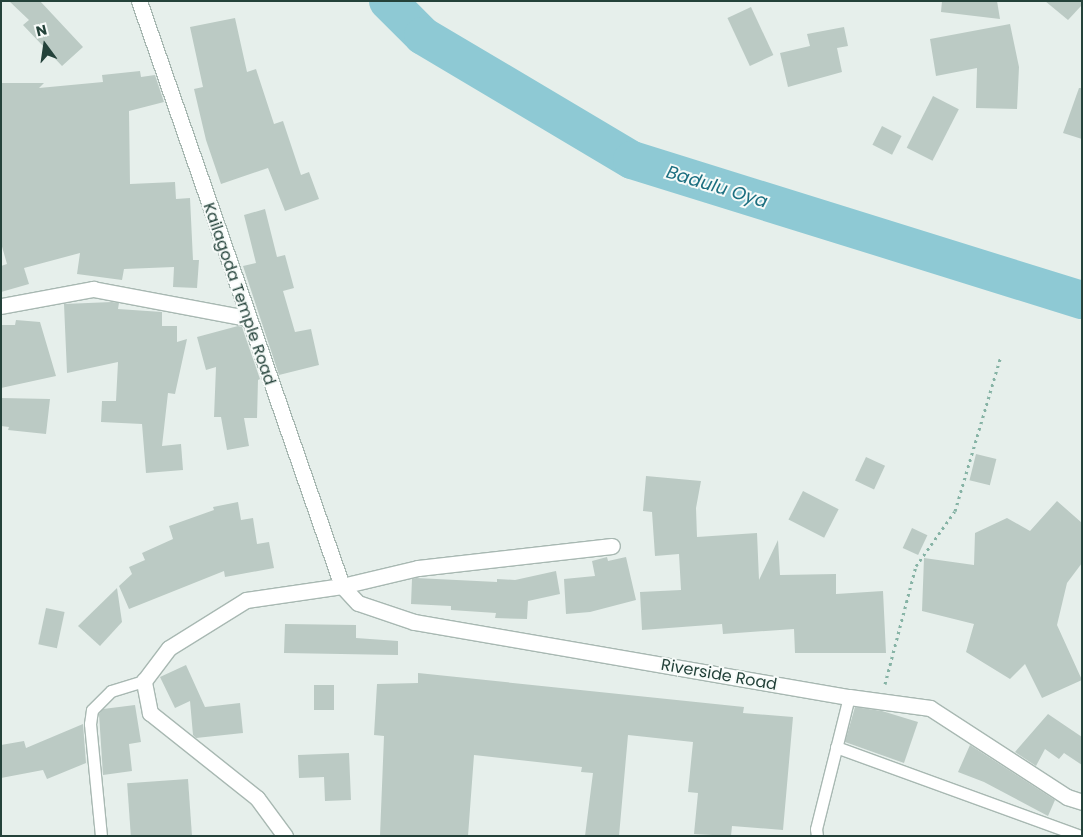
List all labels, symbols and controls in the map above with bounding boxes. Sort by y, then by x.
text: N [34,19,49,41]
north arrow [20,20,70,70]
water label: Badulu Oya [664,161,770,213]
street label: Kailagoda Temple Road [199,200,279,388]
street label: Riverside Road [660,655,778,695]

